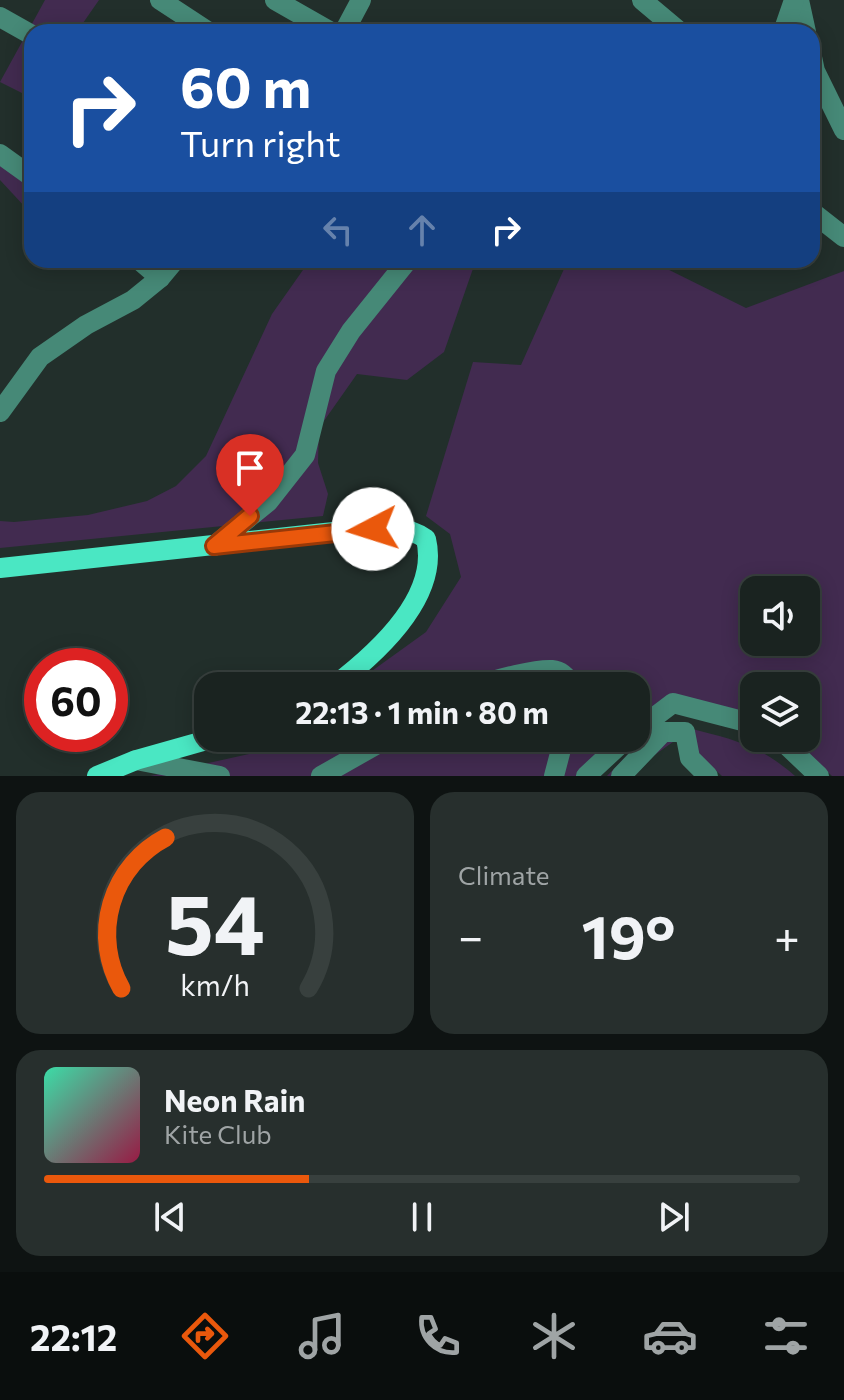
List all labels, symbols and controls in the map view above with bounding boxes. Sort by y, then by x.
text: 60 m [180,51,311,120]
icon: right [48,56,152,160]
text: Turn right [180,120,341,164]
icon: left [316,208,360,252]
icon: ahead [400,208,444,252]
icon: right [484,208,528,252]
pin [216,434,284,516]
icon: arrive [228,446,272,490]
position arrow [331,487,415,571]
map controls [740,576,820,752]
button: sound [740,576,820,656]
speed limit sign: 60 [24,648,128,752]
button: layers [740,672,820,752]
text: 22:13 · 1 min · 80 m [295,693,549,730]
text: Climate [458,859,550,890]
text: 54 [165,870,265,972]
text: 19° [581,898,676,971]
text: − [458,908,483,962]
text: + [774,908,800,962]
text: km/h [180,967,250,1002]
text: Neon Rain [164,1081,305,1118]
text: Kite Club [164,1118,272,1149]
icon: previous [148,1195,192,1239]
icon: pause [400,1195,444,1239]
icon: next [652,1195,696,1239]
icon: directions [177,1308,233,1364]
icon: music [294,1308,350,1364]
icon: phone [410,1308,466,1364]
icon: climate [526,1308,582,1364]
icon: car [642,1308,698,1364]
icon: filters [758,1308,814,1364]
text: 22:12 [30,1314,117,1358]

